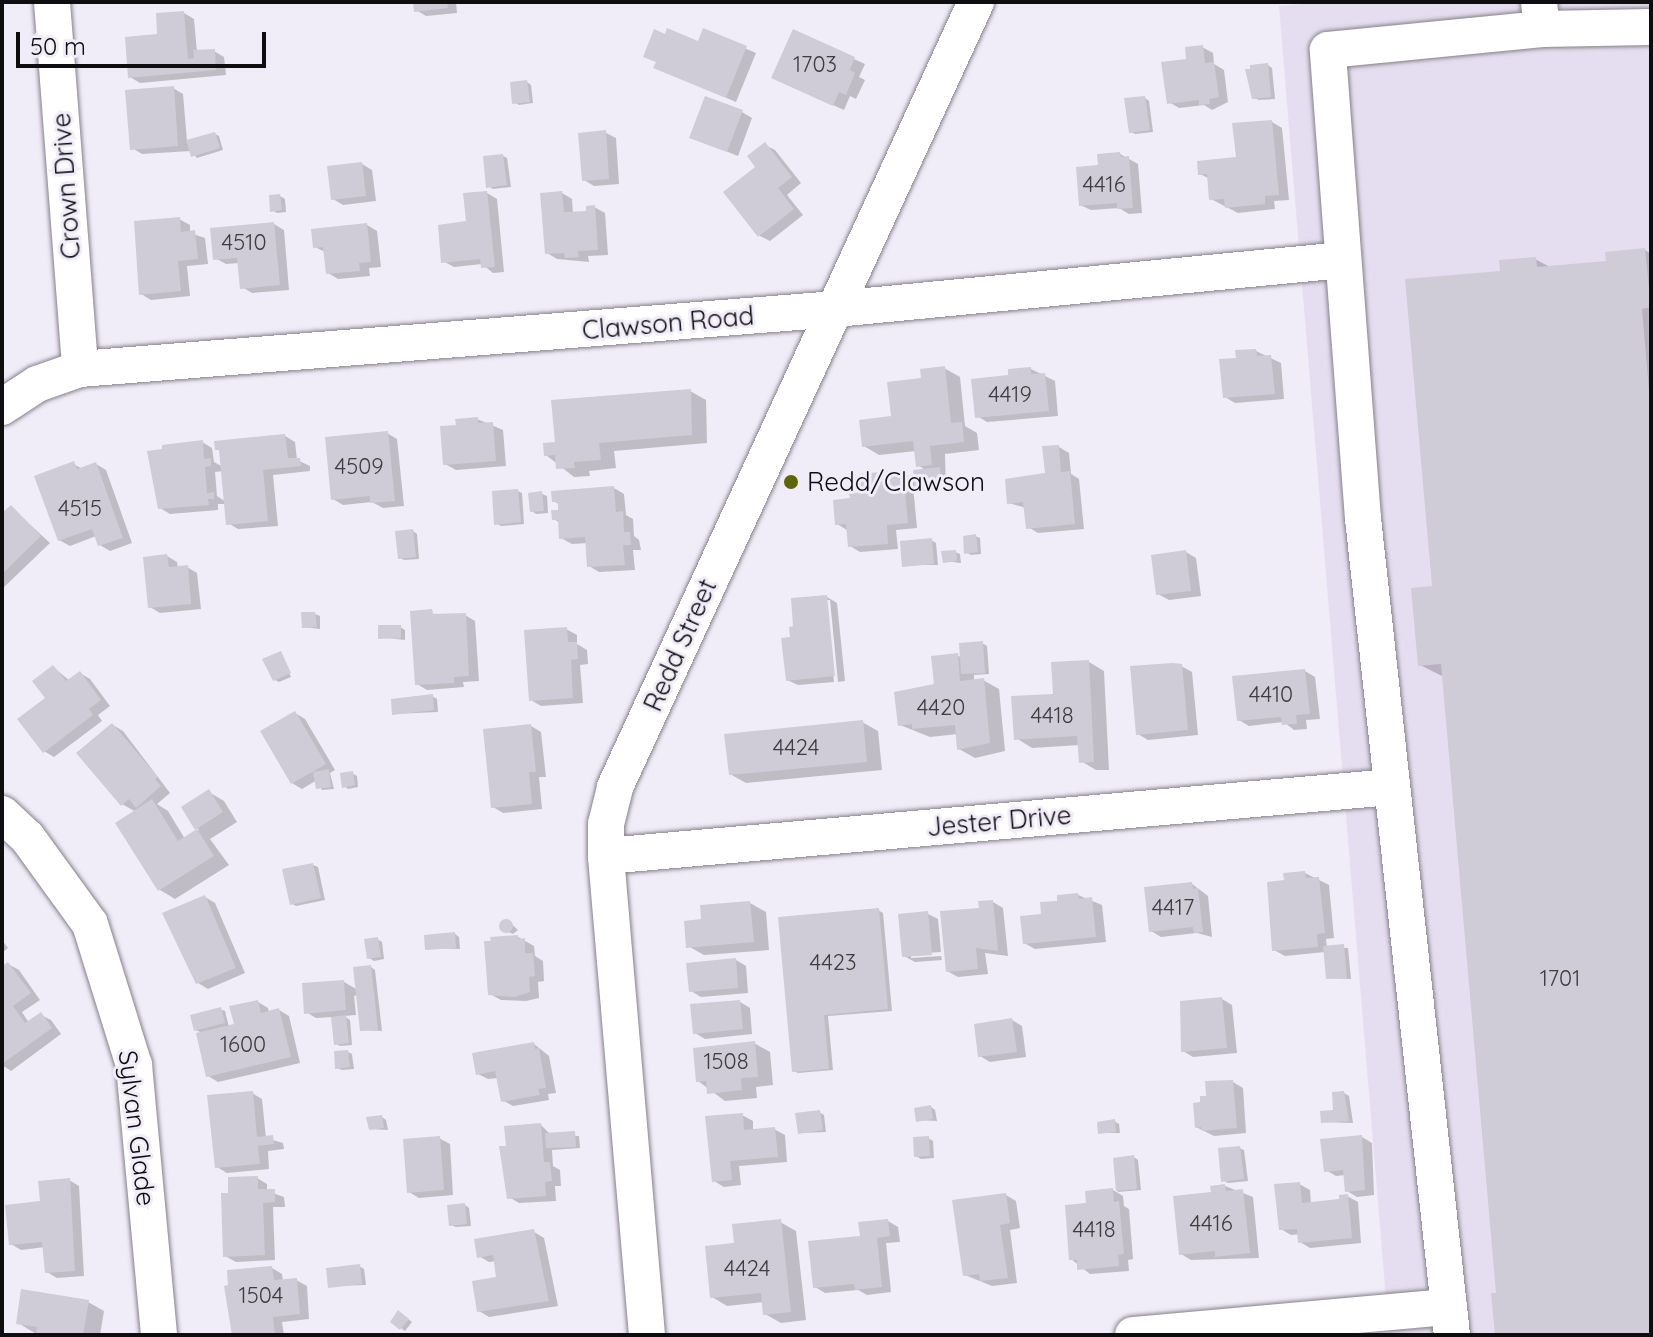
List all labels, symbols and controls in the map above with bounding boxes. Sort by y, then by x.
scale bar [20,16,270,66]
text: 50 m [30,31,86,61]
house number: 1703 [793,52,837,78]
street label: Crown Drive [45,112,87,260]
house number: 4416 [1083,172,1125,198]
house number: 4510 [222,230,266,256]
street label: Clawson Road [581,300,755,346]
house number: 4419 [988,382,1032,408]
house number: 4509 [334,454,384,480]
place label: Redd/Clawson [807,466,985,498]
marker: Redd/Clawson [782,473,800,491]
house number: 4515 [58,496,102,522]
street label: Redd Street [637,574,723,716]
house number: 4410 [1249,682,1293,708]
house number: 4420 [917,695,965,721]
house number: 4418 [1030,703,1074,729]
house number: 4424 [773,735,819,761]
street label: Jester Drive [926,799,1072,843]
house number: 4417 [1152,895,1194,921]
house number: 4423 [810,950,856,976]
house number: 1701 [1540,966,1580,992]
house number: 1600 [220,1032,266,1058]
street label: Sylvan Glade [112,1048,162,1208]
house number: 1508 [703,1049,749,1075]
house number: 4416 [1190,1211,1232,1237]
house number: 4418 [1072,1217,1116,1243]
house number: 4424 [724,1256,770,1282]
house number: 1504 [239,1283,283,1309]

